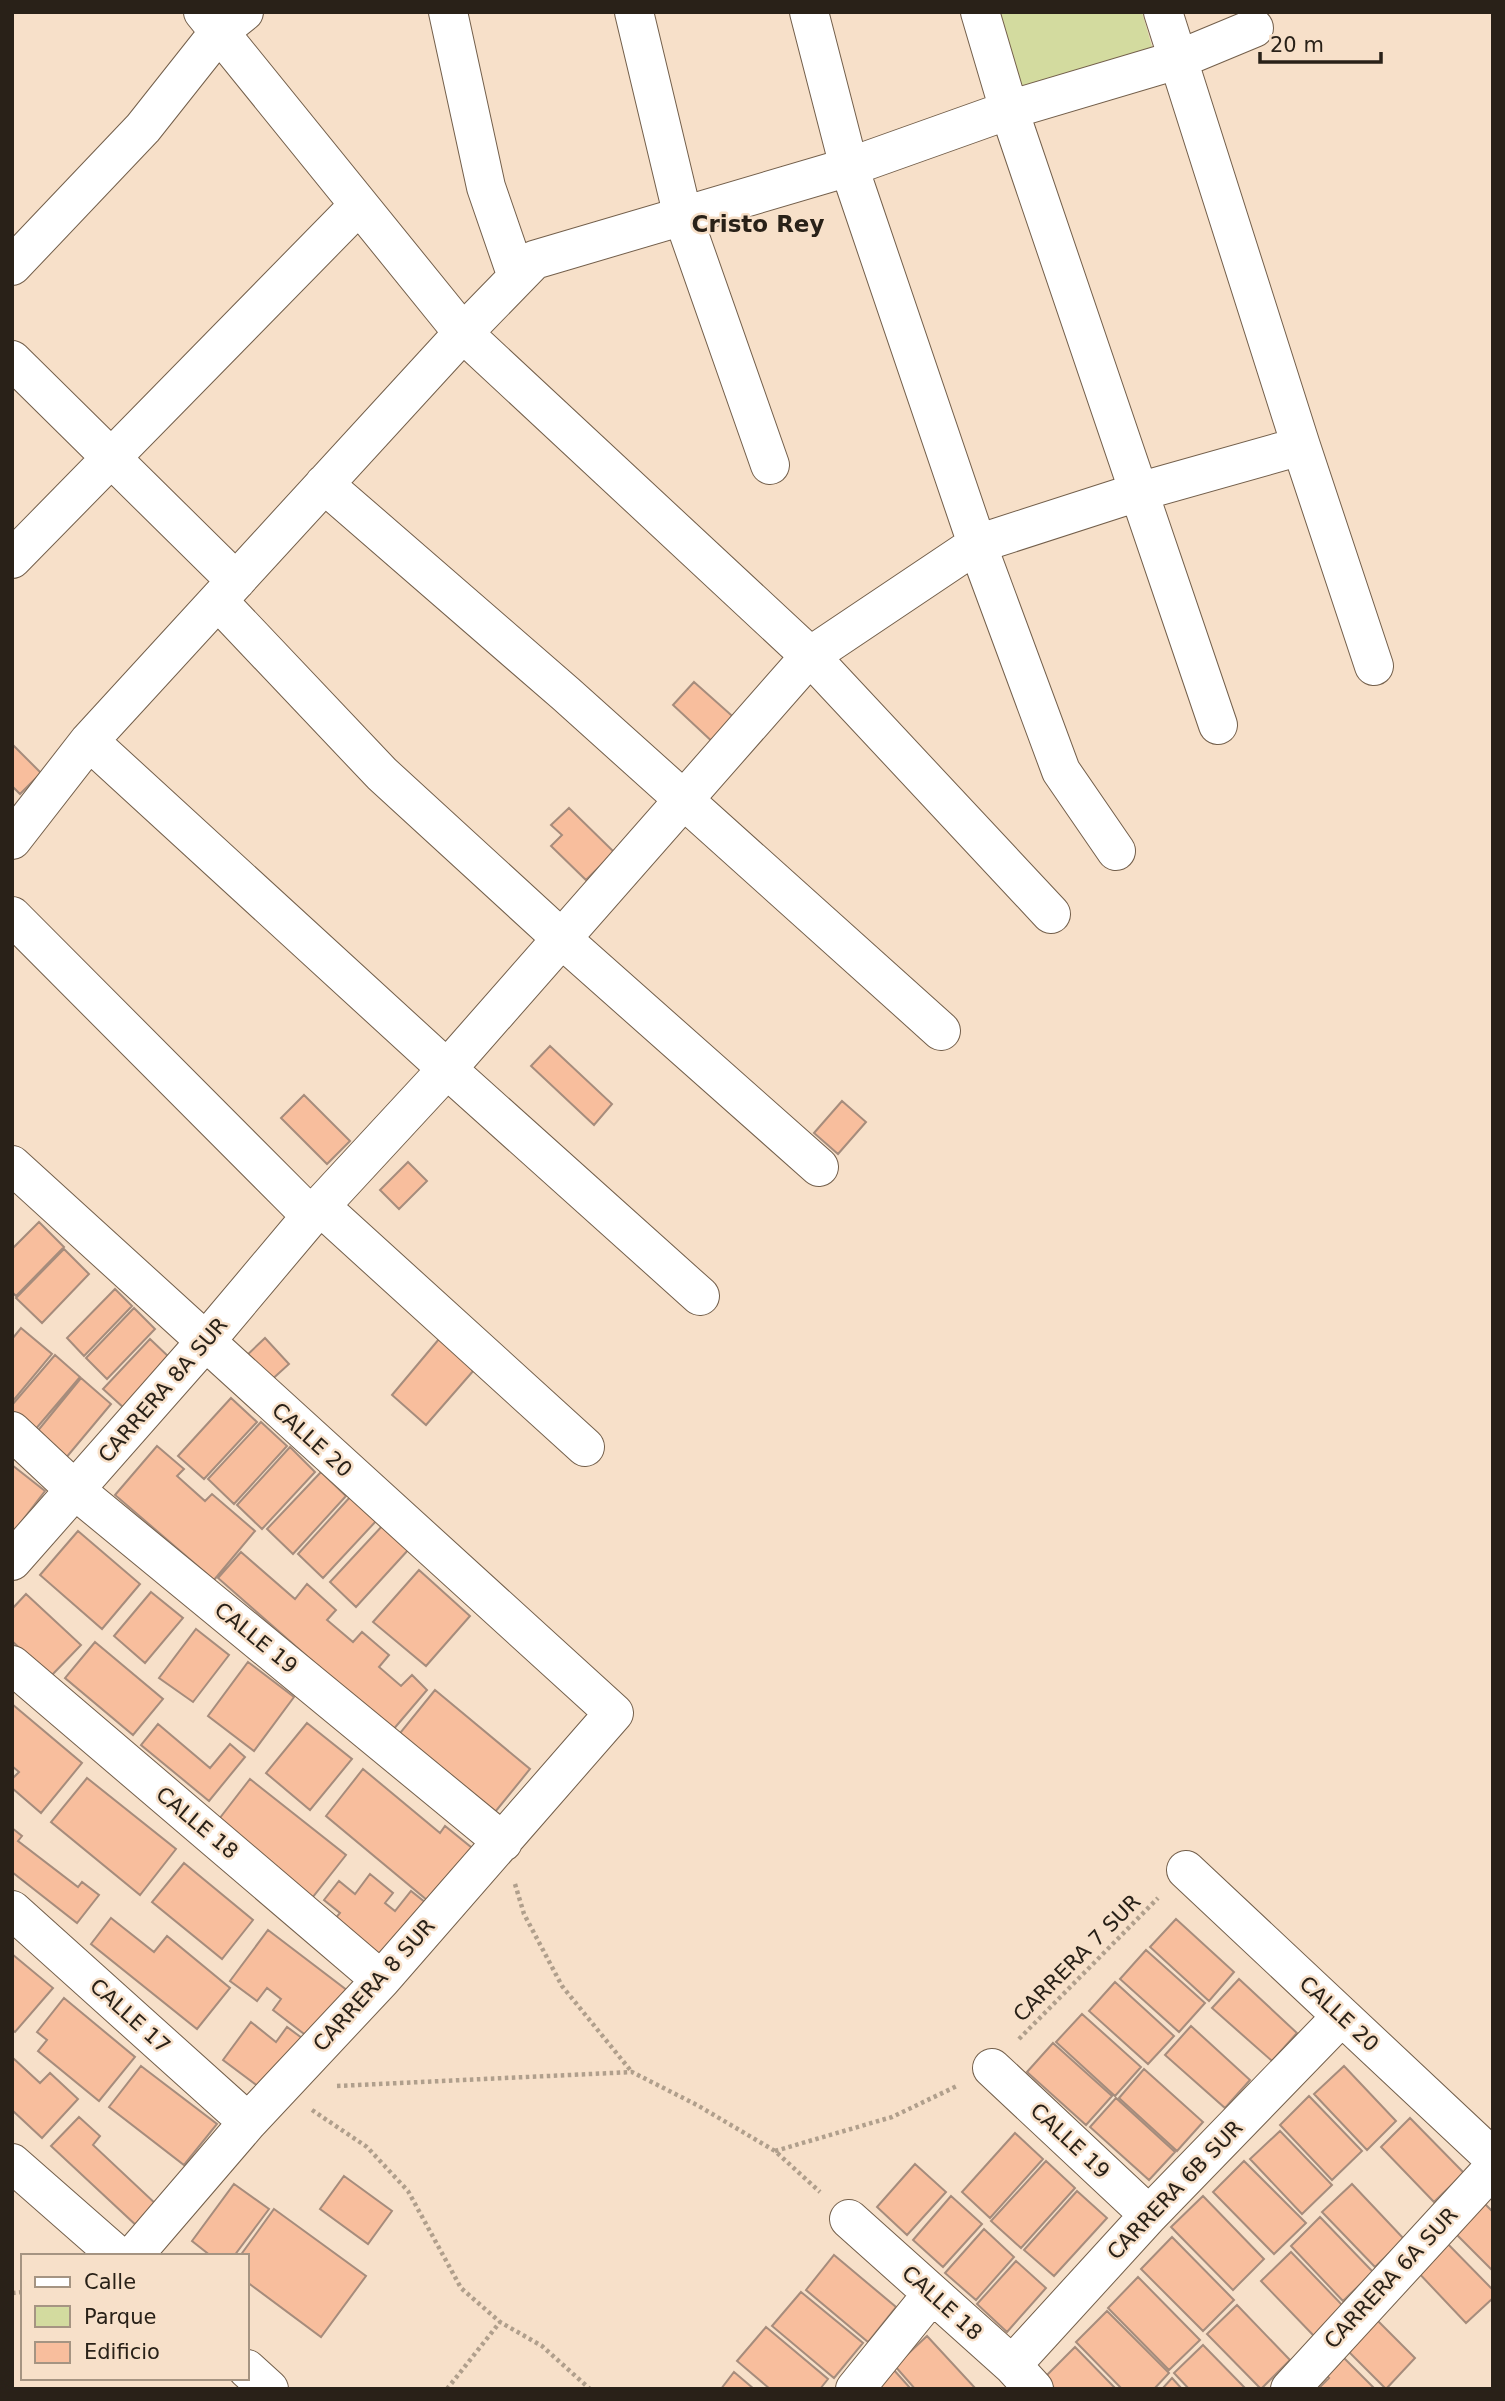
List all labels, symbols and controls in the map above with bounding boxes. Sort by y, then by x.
scale bar [1260,21,1381,65]
text: 20 m [1270,33,1324,57]
district label: Cristo Rey [692,211,824,237]
street label: CARRERA 8A SUR [94,1313,232,1467]
street label: CALLE 20 [267,1398,357,1482]
street label: CALLE 19 [210,1597,302,1679]
street label: CALLE 18 [151,1782,243,1864]
street label: CARRERA 7 SUR [1009,1890,1145,2026]
street label: CARRERA 8 SUR [308,1914,440,2056]
street label: CALLE 20 [1295,1971,1383,2057]
street label: CALLE 17 [85,1974,175,2058]
street label: CALLE 19 [1026,2098,1114,2184]
street label: CARRERA 6B SUR [1102,2115,1248,2265]
street label: CARRERA 6A SUR [1319,2203,1463,2353]
legend [21,2254,248,2380]
street label: CALLE 18 [897,2261,987,2345]
text: Calle [84,2270,136,2294]
text: Parque [84,2305,156,2329]
text: Edificio [84,2340,160,2364]

